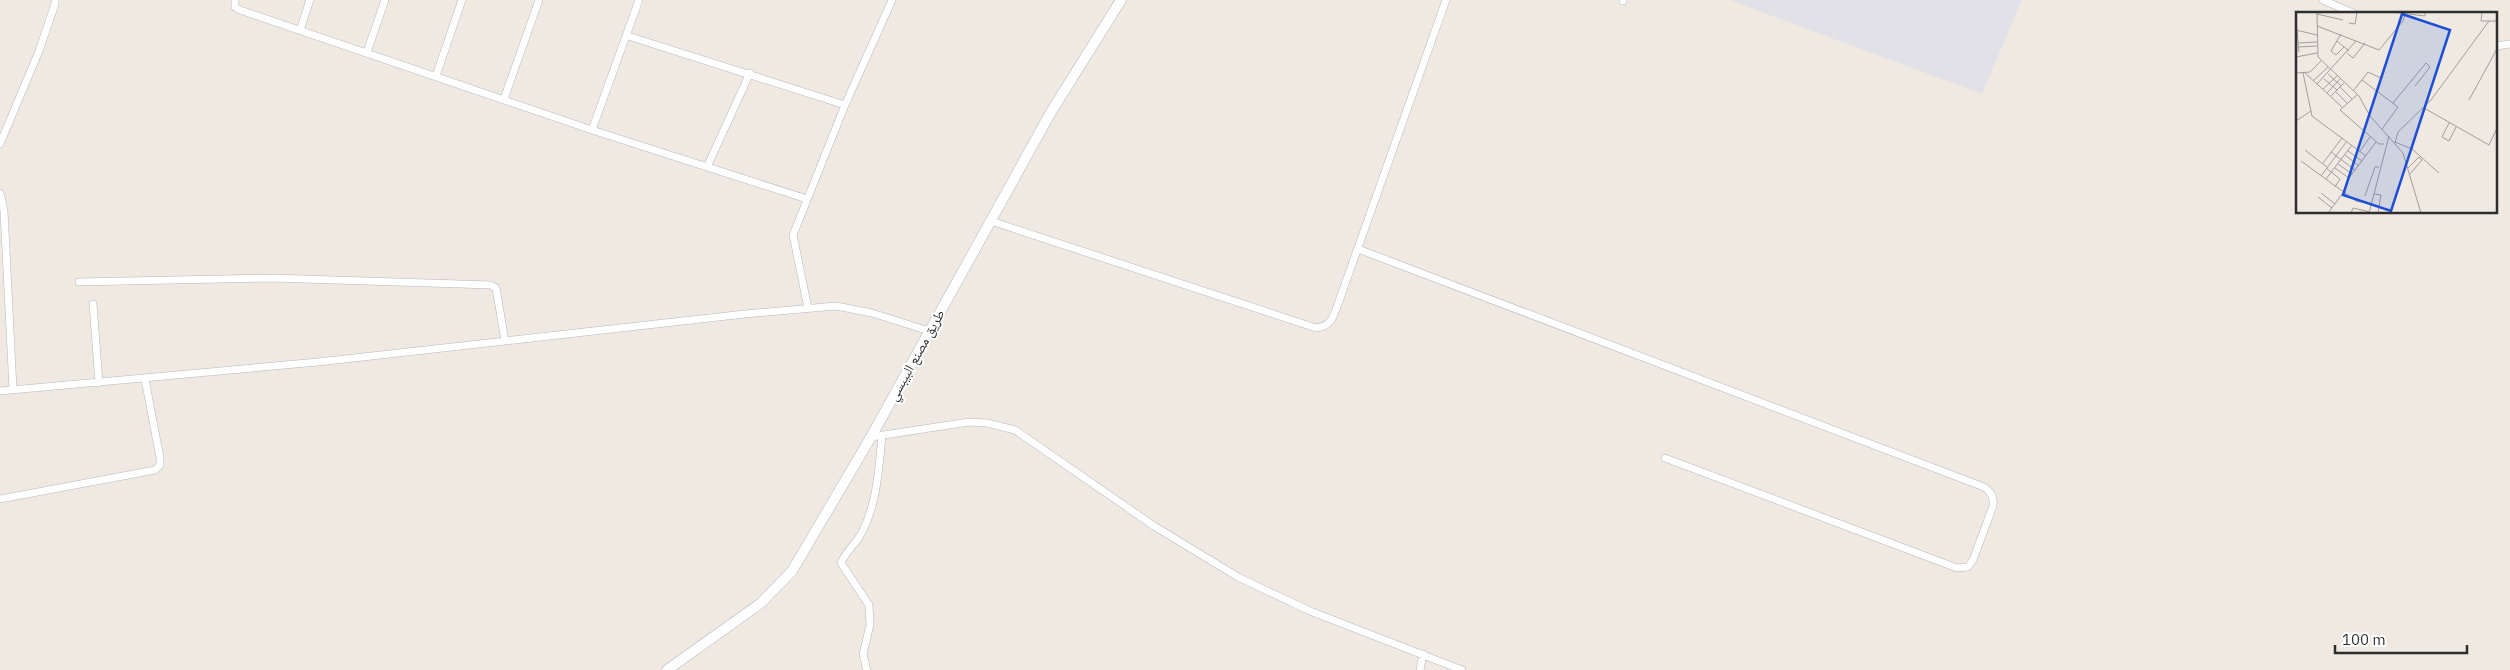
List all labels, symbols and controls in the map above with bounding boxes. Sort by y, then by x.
inset map [2296,12,2498,214]
street label: طريق مصنع البيبسي [883,306,951,405]
scale bar [2335,622,2468,654]
text: 100 m [2342,630,2386,649]

